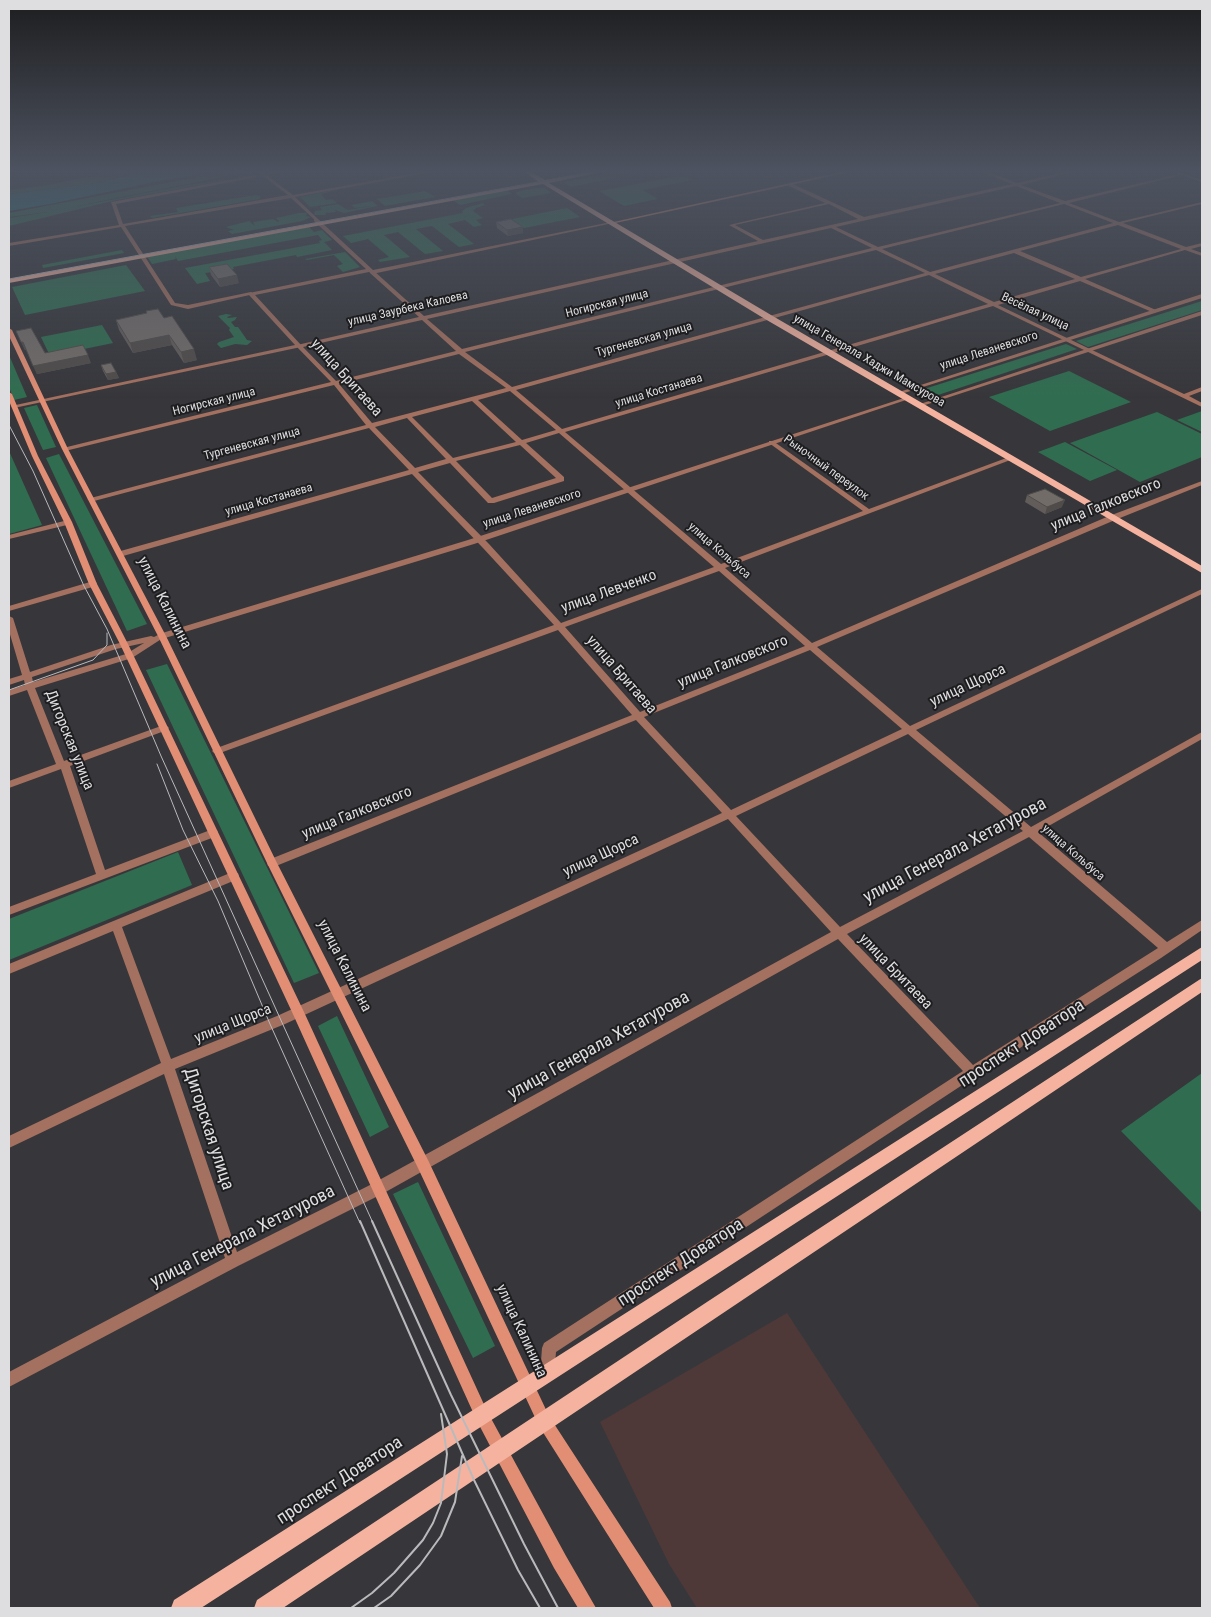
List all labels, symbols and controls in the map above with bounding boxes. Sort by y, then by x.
street label: Ногирская улица [564,287,650,321]
street label: улица Заурбека Калоева [347,288,469,330]
street label: Весёлая улица [999,290,1071,334]
street label: улица Генерала Хаджи Мамсурова [791,312,947,410]
street label: Тургеневская улица [594,319,694,361]
street label: улица Леваневского [938,328,1040,374]
street label: улица Бритаева [306,335,386,421]
street label: улица Костанаева [614,371,704,411]
street label: Ногирская улица [171,385,257,419]
street label: Тургеневская улица [202,424,302,464]
street label: Рыночный переулок [781,432,871,504]
street label: улица Галковского [1048,475,1164,535]
street label: улица Костанаева [224,481,314,519]
street label: улица Леваневского [481,486,583,532]
street label: улица Кольбуса [685,520,753,582]
street label: улица Калинина [133,554,195,652]
street label: улица Левченко [559,566,659,618]
street label: улица Бритаева [582,632,660,718]
street label: улица Галковского [675,632,791,692]
street label: улица Щорса [927,661,1009,711]
street label: Дигорская улица [41,687,97,793]
street label: улица Галковского [299,783,415,843]
street label: улица Генерала Хетагурова [860,794,1050,908]
street label: улица Кольбуса [1039,822,1107,884]
street label: улица Щорса [560,831,642,881]
street label: улица Калинина [313,917,375,1015]
street label: улица Бритаева [854,930,936,1014]
street label: улица Генерала Хетагурова [504,987,694,1105]
street label: проспект Доватора [955,995,1089,1093]
street label: улица Щорса [192,1000,274,1048]
street label: Дигорская улица [178,1065,238,1193]
street label: улица Генерала Хетагурова [147,1181,339,1293]
street label: проспект Доватора [614,1214,748,1312]
street label: улица Калинина [492,1282,550,1380]
street label: проспект Доватора [273,1432,407,1530]

